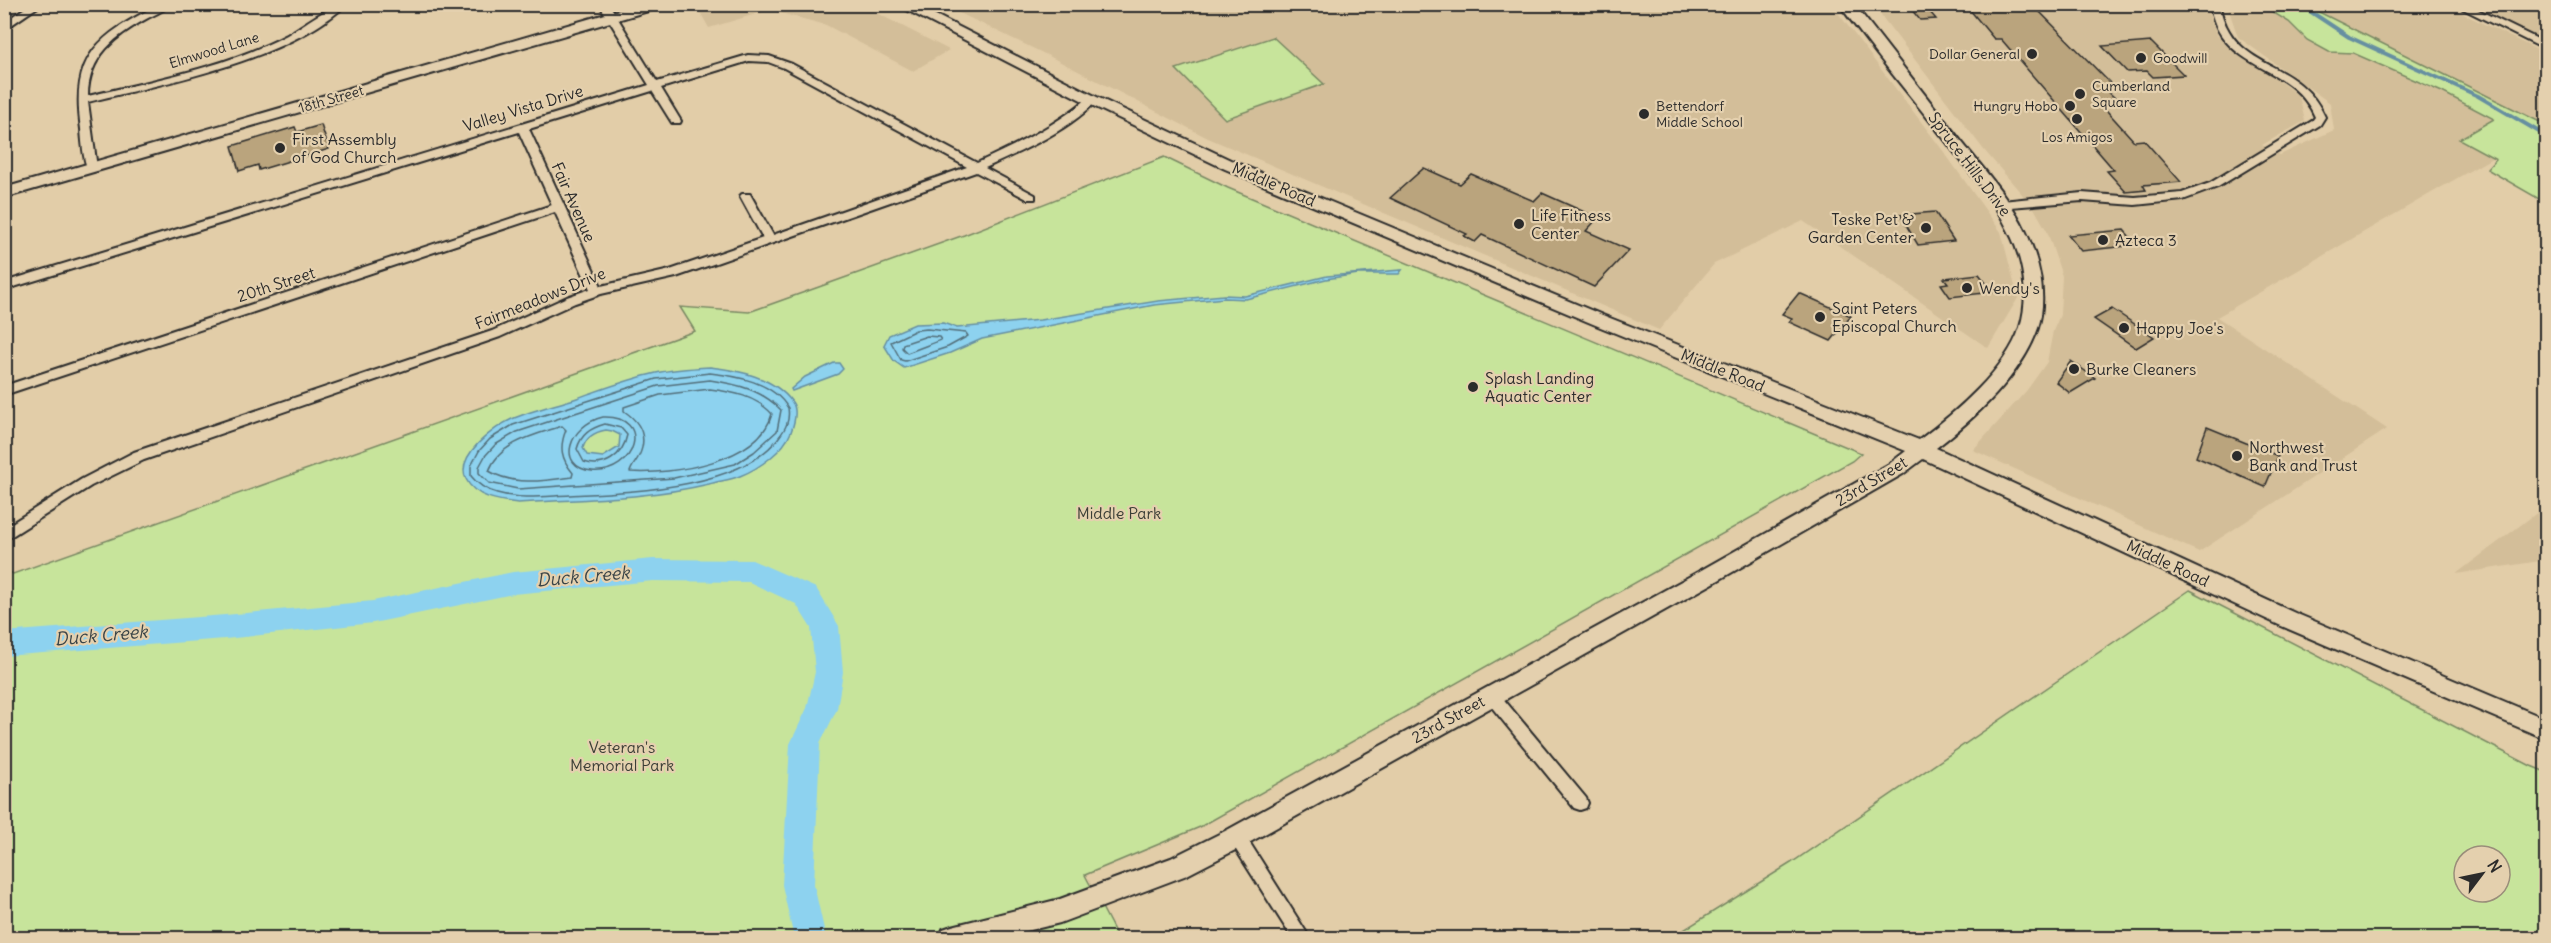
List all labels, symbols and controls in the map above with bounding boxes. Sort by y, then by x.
street label: Elmwood Lane [167,28,261,72]
place label: Dollar General [1929,45,2020,63]
marker: Dollar General [2025,47,2039,61]
place label: Goodwill [2153,49,2208,67]
marker: Goodwill [2134,51,2148,65]
place label: Cumberland Square [2092,77,2170,111]
street label: Valley Vista Drive [461,80,585,136]
street label: 18th Street [296,81,366,117]
marker: Cumberland Square [2073,87,2087,101]
place label: Bettendorf Middle School [1656,97,1743,131]
place label: Hungry Hobo [1973,97,2058,115]
marker: Hungry Hobo [2063,99,2077,113]
marker: Bettendorf Middle School [1637,107,1651,121]
street label: Spruce Hills Drive [1924,108,2016,220]
marker: Los Amigos [2070,112,2084,126]
place label: Los Amigos [2041,128,2113,146]
place label: First Assembly of God Church [292,129,397,167]
marker: First Assembly of God Church [273,141,287,155]
street label: Middle Road [1229,157,1319,211]
street label: Fair Avenue [548,159,600,245]
place label: Life Fitness Center [1531,205,1611,243]
place label: Teske Pet & Garden Center [1808,209,1914,247]
marker: Life Fitness Center [1512,217,1526,231]
marker: Teske Pet & Garden Center [1919,221,1933,235]
place label: Azteca 3 [2115,230,2177,250]
marker: Azteca 3 [2096,233,2110,247]
street label: 20th Street [235,262,318,306]
street label: Fairmeadows Drive [472,263,608,333]
place label: Wendy's [1979,278,2040,298]
marker: Wendy's [1960,281,1974,295]
place label: Saint Peters Episcopal Church [1832,298,1957,336]
marker: Saint Peters Episcopal Church [1813,310,1827,324]
place label: Happy Joe's [2136,318,2224,338]
marker: Happy Joe's [2117,321,2131,335]
street label: Middle Road [1678,344,1768,396]
place label: Burke Cleaners [2086,359,2196,379]
marker: Burke Cleaners [2067,362,2081,376]
place label: Splash Landing Aquatic Center [1485,368,1594,406]
marker: Splash Landing Aquatic Center [1466,380,1480,394]
place label: Northwest Bank and Trust [2249,437,2358,475]
marker: Northwest Bank and Trust [2230,449,2244,463]
street label: 23rd Street [1832,451,1911,510]
park label: Middle Park [1077,503,1161,523]
street label: Middle Road [2124,535,2212,591]
water label: Duck Creek [536,560,632,592]
water label: Duck Creek [54,619,150,651]
street label: 23rd Street [1408,691,1488,747]
park label: Veteran's Memorial Park [570,737,674,775]
north arrow [2452,844,2512,904]
text: N [2483,856,2506,876]

